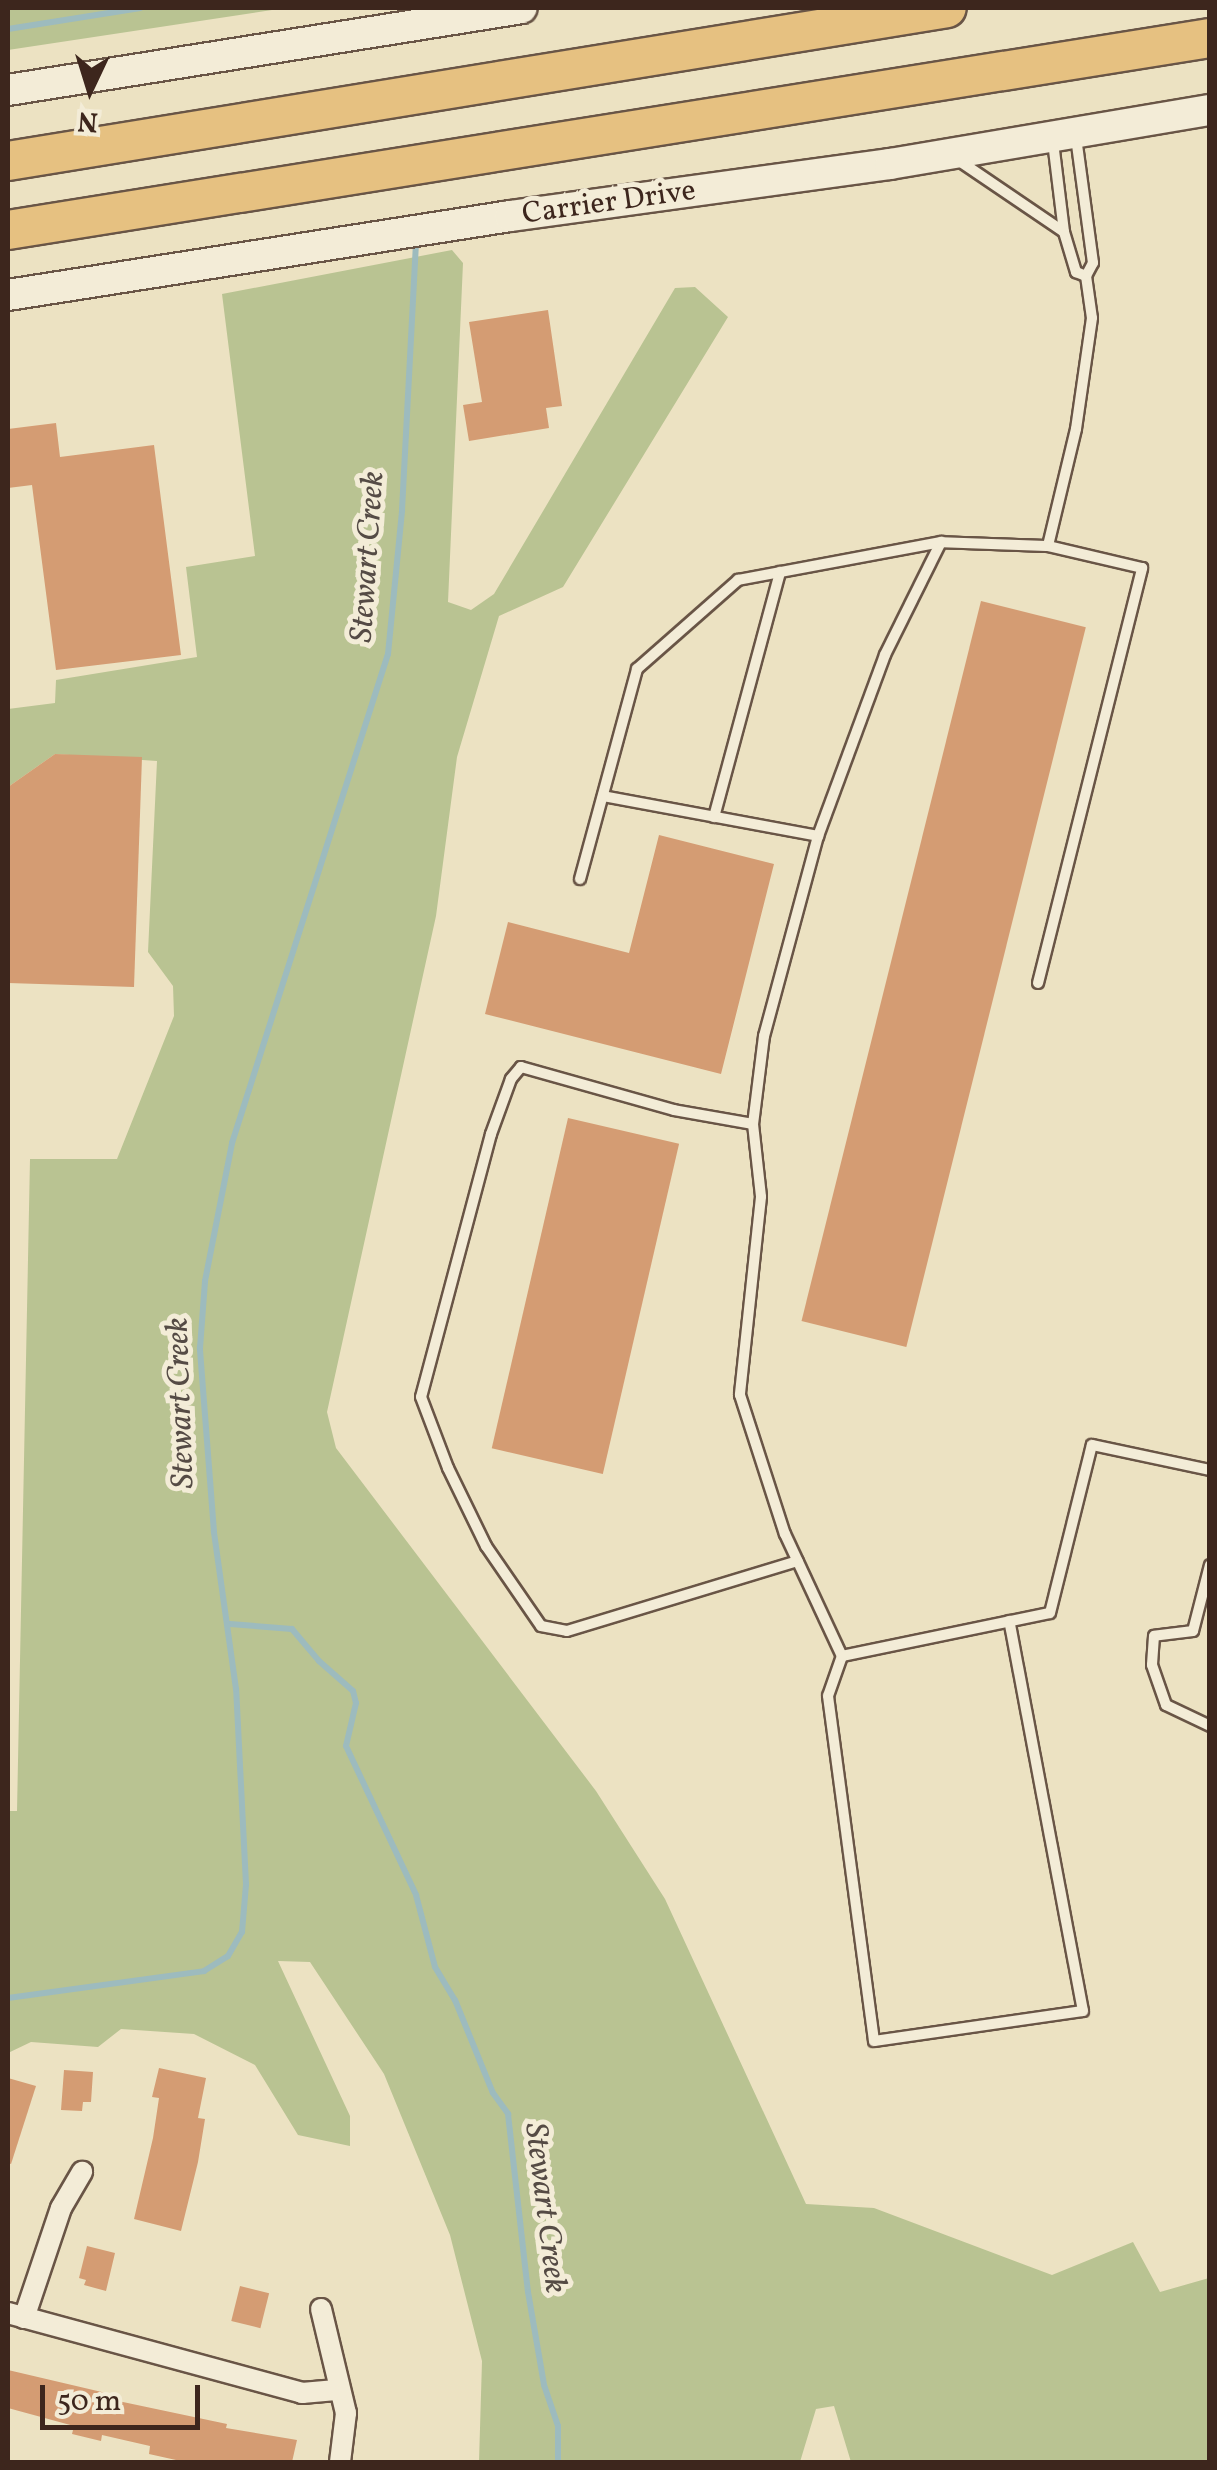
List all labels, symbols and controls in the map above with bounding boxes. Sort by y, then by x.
north arrow [40,40,140,140]
text: N [76,100,99,141]
street label: Carrier Drive [520,173,698,233]
water label: Stewart Creek [344,470,394,644]
water label: Stewart Creek [160,1317,204,1489]
water label: Stewart Creek [515,2121,573,2295]
scale bar [45,2365,205,2427]
text: 50 m [57,2381,121,2423]

